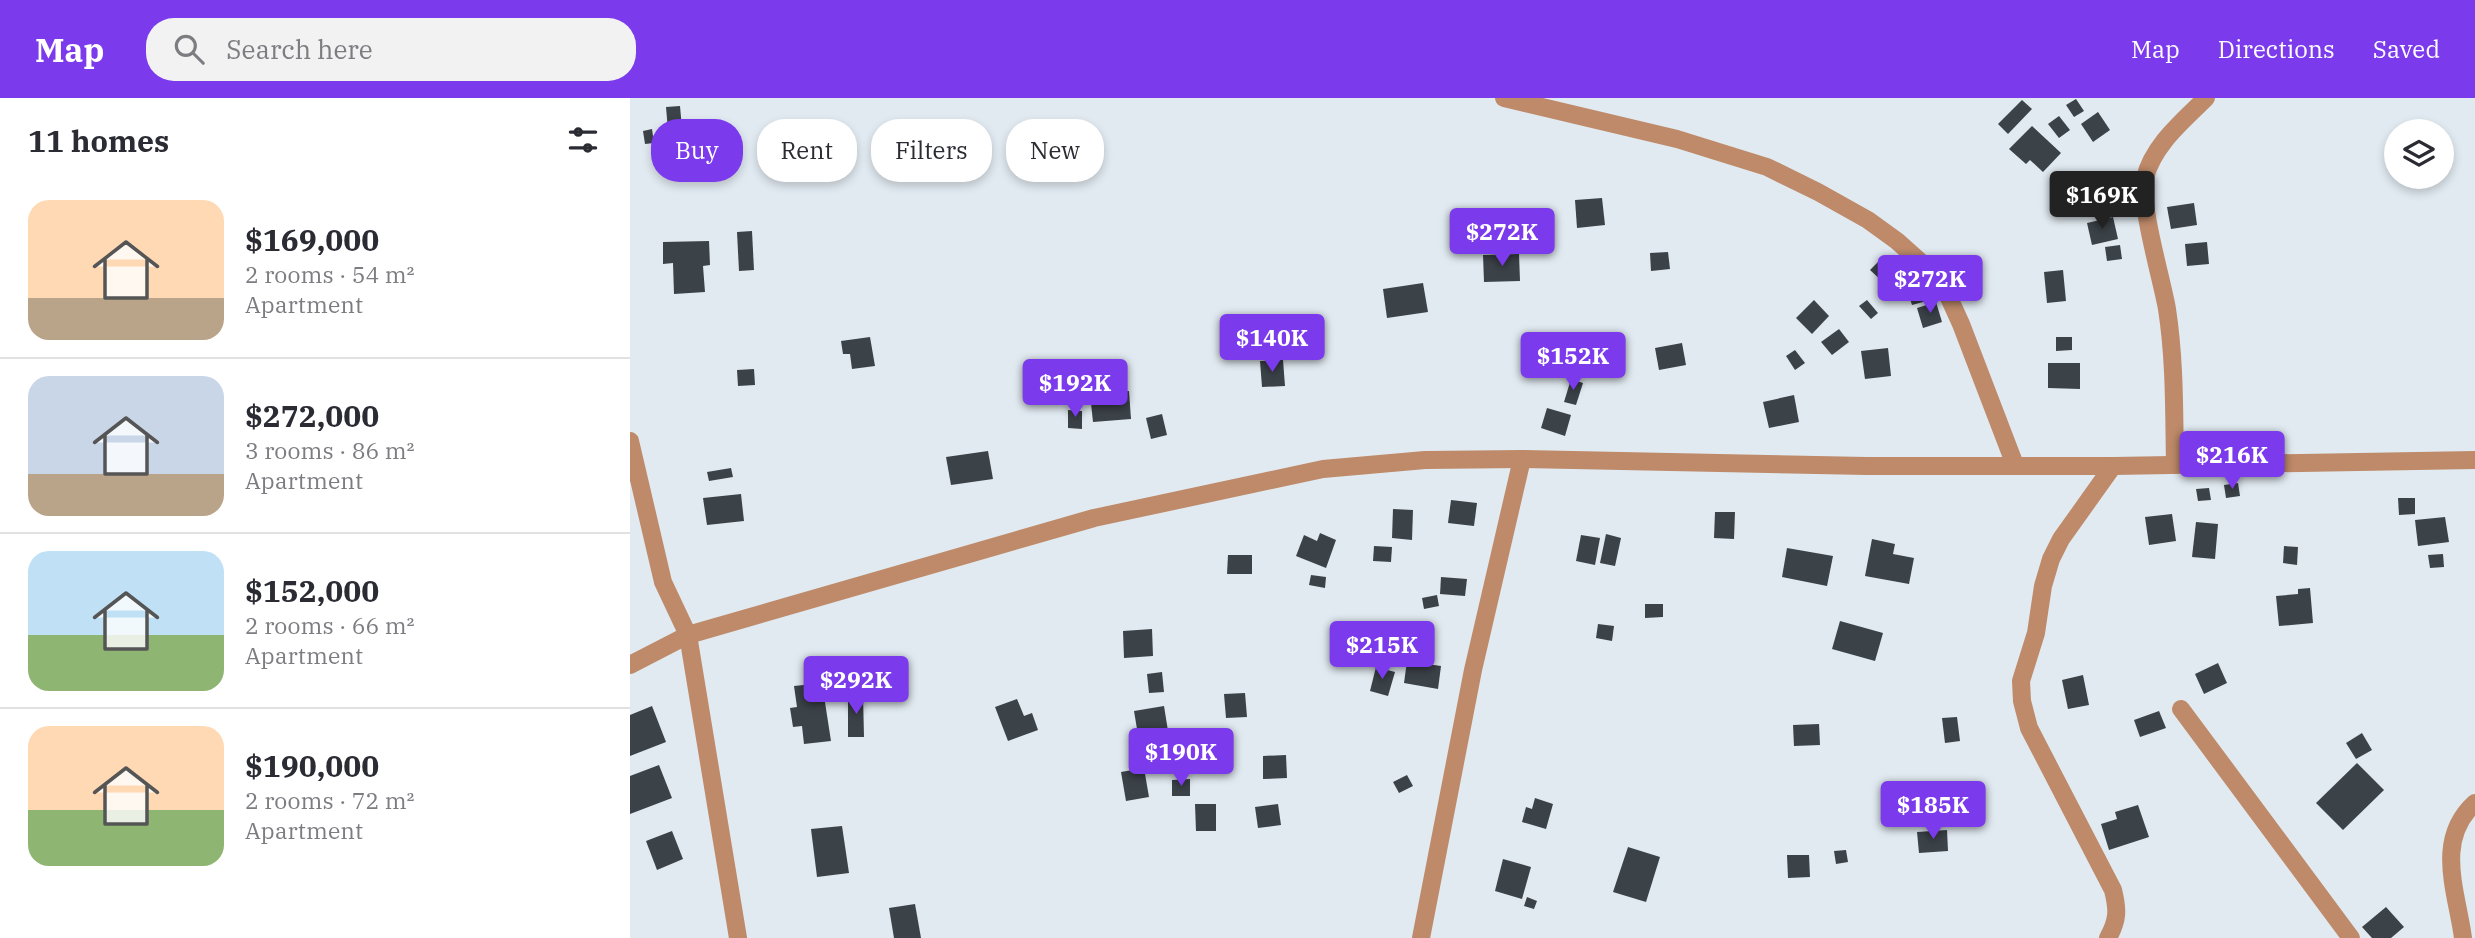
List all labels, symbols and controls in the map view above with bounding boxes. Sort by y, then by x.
search box [146,18,636,81]
text: Map [35,28,104,71]
icon: search [170,30,208,68]
text: Search here [226,32,373,66]
text: Map [2131,33,2180,65]
text: Directions [2218,33,2335,65]
text: Saved [2373,33,2440,65]
chip: Buy [651,119,743,182]
chip: Rent [757,119,857,182]
chip: Filters [871,119,992,182]
chip: New [1006,119,1104,182]
map controls [2384,119,2454,189]
button: layers [2384,119,2454,189]
text: 11 homes [28,121,169,160]
icon: filters [564,121,602,159]
pin: $169K [2053,172,2151,231]
text: $169K [2066,179,2138,209]
pin: $272K [1453,208,1551,268]
text: $272K [1466,216,1538,246]
text: $169,000 [245,220,379,259]
icon: home [84,228,168,312]
pin: $272K [1881,256,1979,315]
text: 2 rooms · 54 m² [245,259,415,289]
text: $272K [1894,263,1966,293]
text: Apartment [245,289,363,319]
pin: $140K [1223,314,1321,374]
text: $140K [1236,322,1308,352]
pin: $152K [1524,332,1622,392]
text: $152K [1537,340,1609,370]
pin: $192K [1026,360,1124,419]
text: $192K [1039,367,1111,397]
text: $272,000 [245,396,379,435]
icon: home [84,404,168,488]
pin: $216K [2183,432,2281,491]
text: 3 rooms · 86 m² [245,435,415,465]
text: $216K [2196,439,2268,469]
text: Apartment [245,465,363,495]
text: $152,000 [245,571,379,610]
icon: home [84,579,168,663]
text: 2 rooms · 66 m² [245,610,415,640]
pin: $215K [1333,622,1431,681]
text: $215K [1346,629,1418,659]
text: Apartment [245,640,363,670]
pin: $292K [807,656,905,716]
text: $292K [820,664,892,694]
pin: $190K [1132,728,1230,788]
text: $190K [1145,736,1217,766]
text: $190,000 [245,746,379,785]
icon: home [84,754,168,838]
pin: $185K [1884,782,1982,841]
text: 2 rooms · 72 m² [245,785,415,815]
text: $185K [1897,789,1969,819]
text: Apartment [245,815,363,845]

